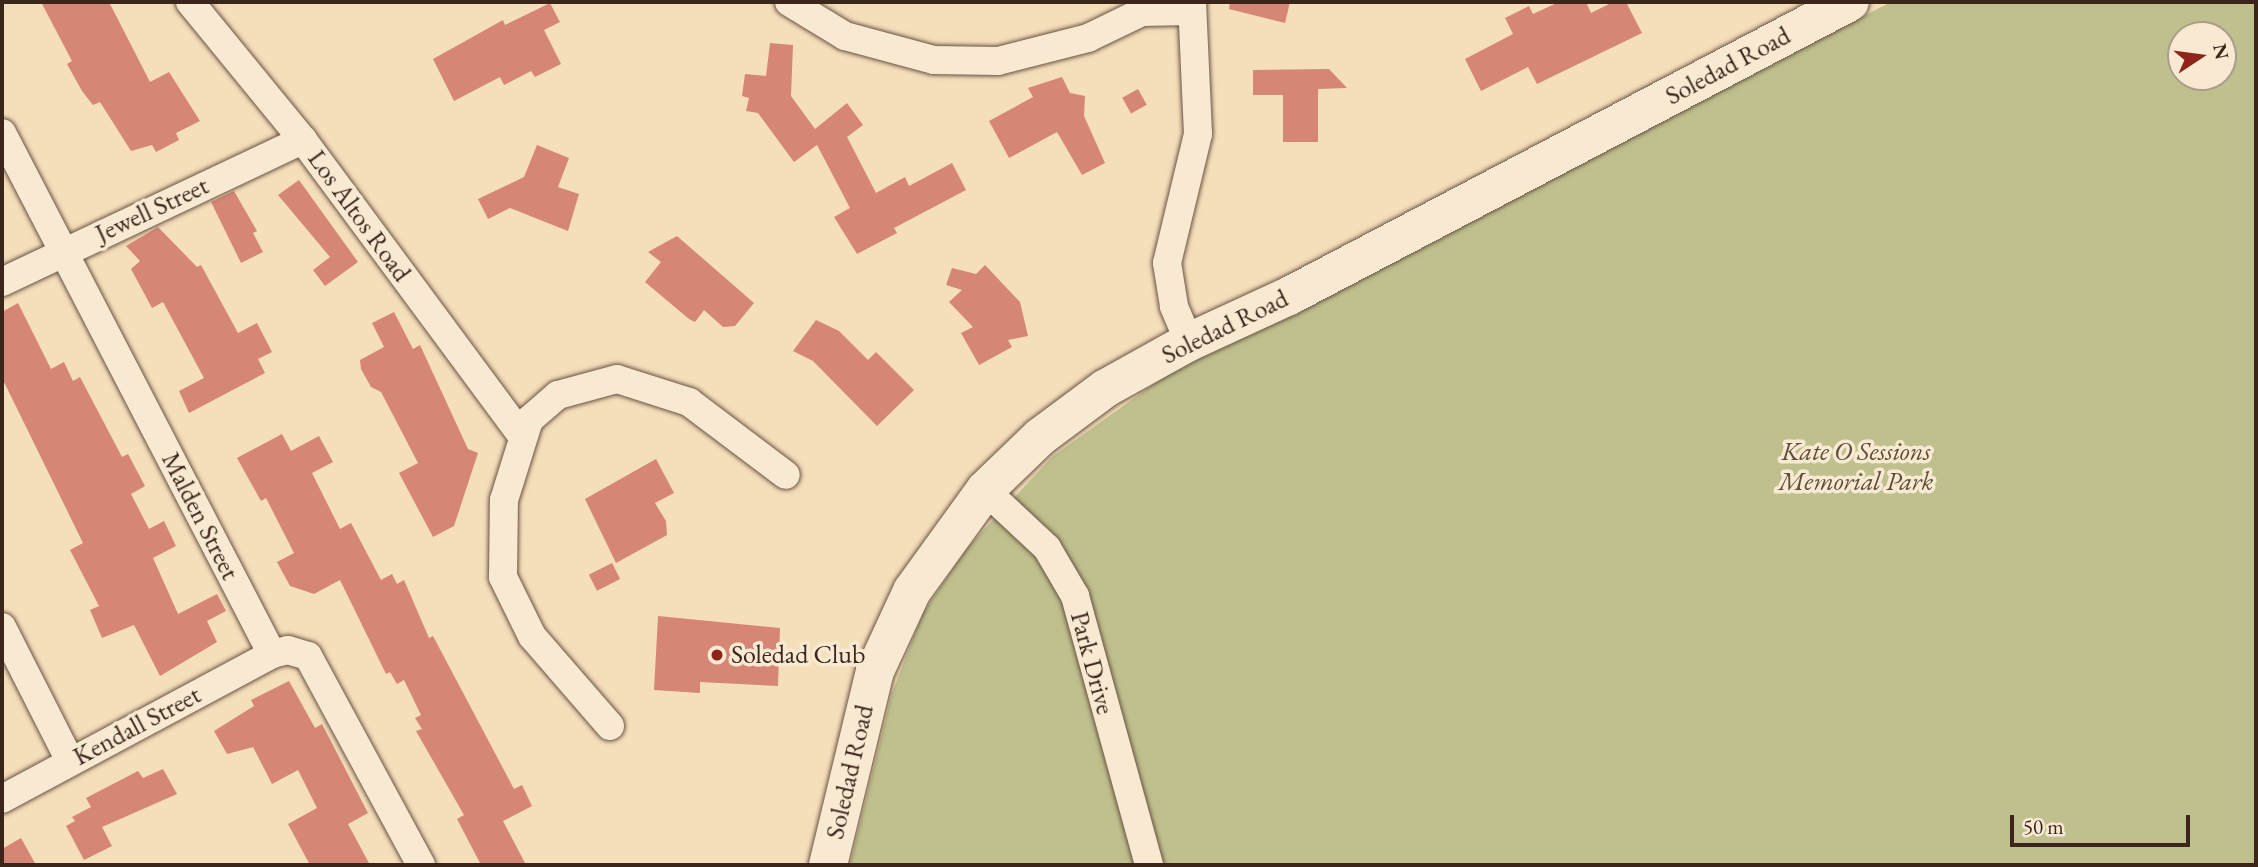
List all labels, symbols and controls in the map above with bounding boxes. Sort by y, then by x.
street label: Soledad Road [1660,20,1796,112]
north arrow [2167,21,2237,91]
text: N [2207,41,2235,62]
street label: Los Altos Road [301,144,417,288]
street label: Jewell Street [91,170,213,250]
street label: Soledad Road [1157,283,1293,371]
park label: Kate O Sessions Memorial Park [1779,436,1933,498]
street label: Malden Street [155,447,245,585]
street label: Park Drive [1063,608,1121,718]
place label: Soledad Club [731,639,865,671]
marker: Soledad Club [709,647,725,663]
street label: Kendall Street [68,679,206,773]
street label: Soledad Road [819,702,881,842]
scale bar [2013,800,2193,844]
text: 50 m [2023,813,2064,840]

